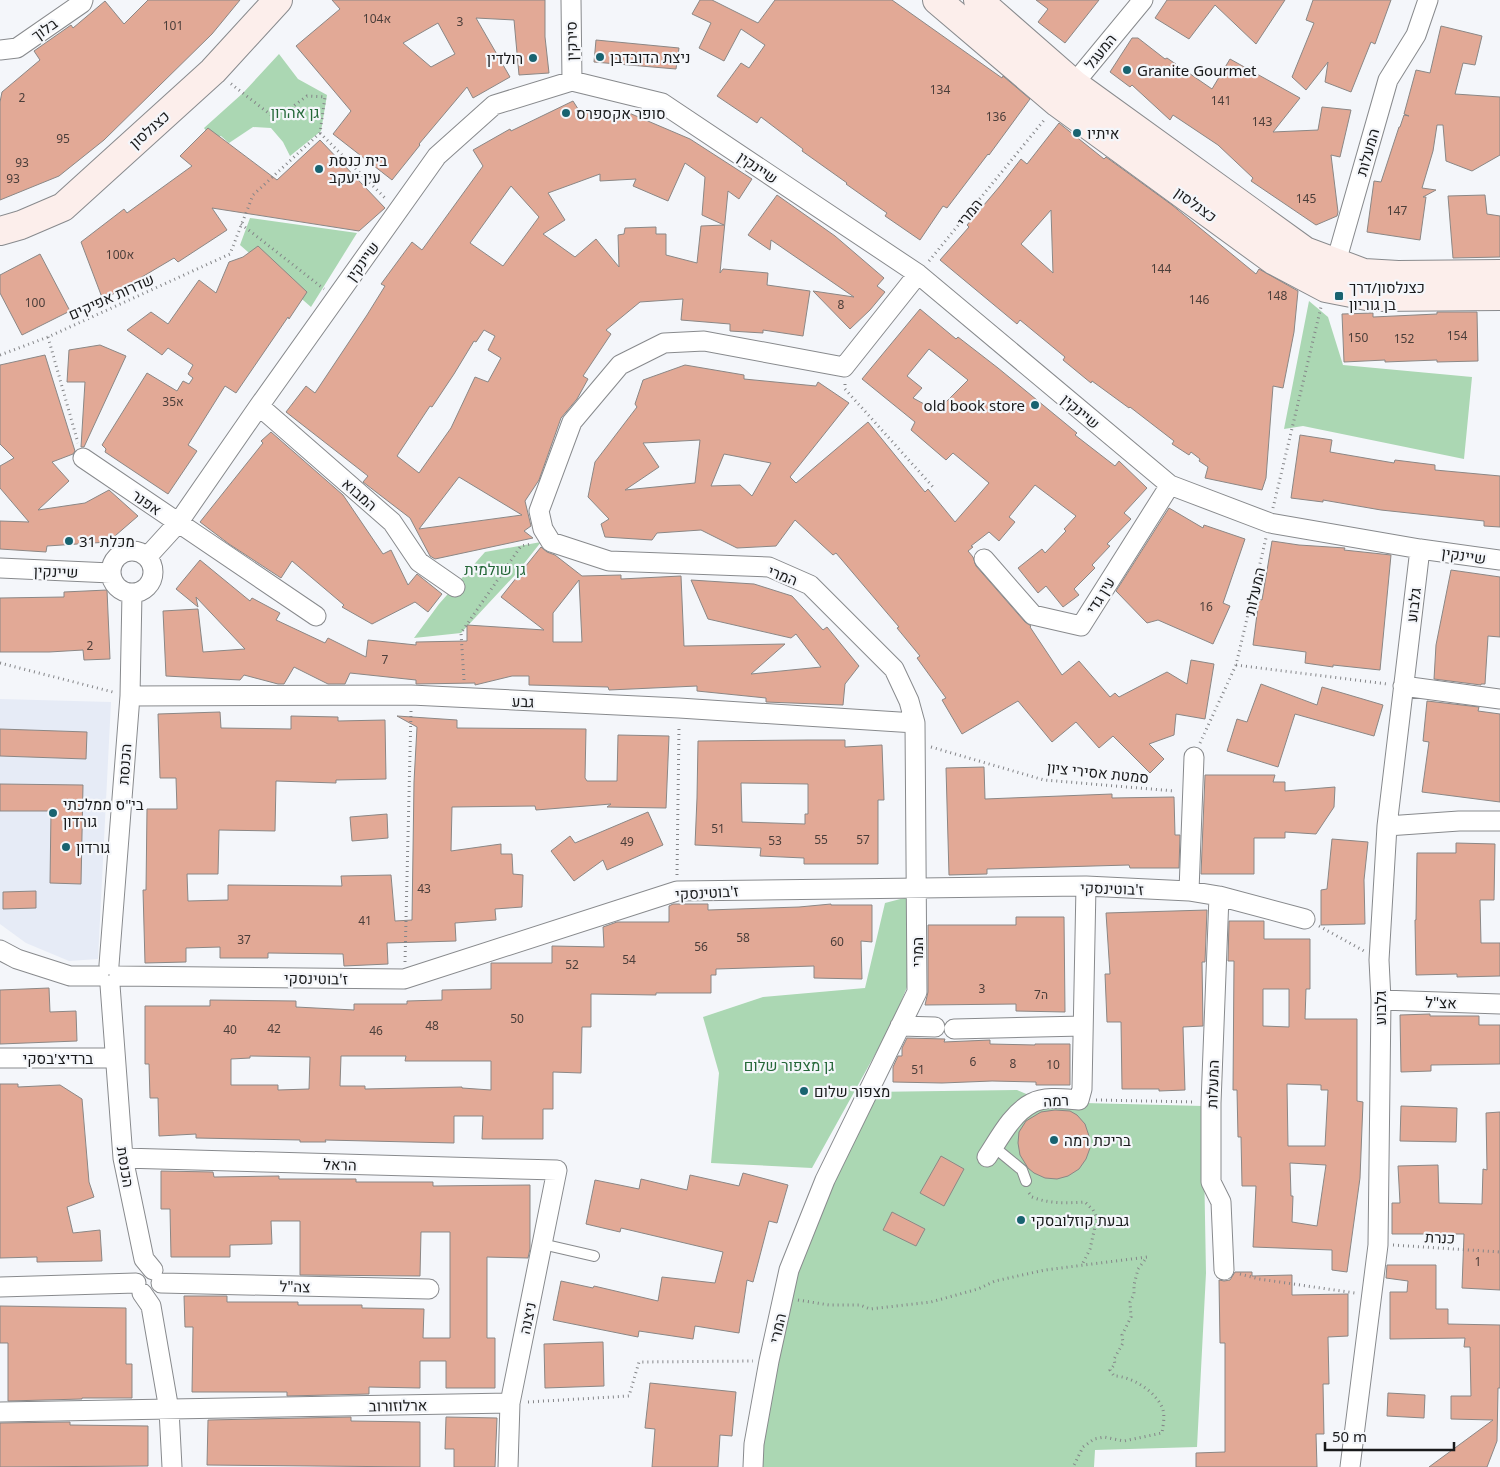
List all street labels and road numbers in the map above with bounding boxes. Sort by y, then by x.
street label: בלוך [27,13,61,45]
street label: סירקין [561,21,581,61]
street label: המעגל [1079,29,1121,73]
street label: כצנלסון [125,106,173,152]
street label: המעלות [1351,126,1383,178]
street label: שיינקין [734,146,782,188]
street label: כצנלסון [1171,182,1221,226]
street label: המרי [952,194,986,230]
street label: שיינקין [341,237,383,285]
street label: שדרות אפיקים [65,268,157,324]
street label: שיינקין [1058,389,1104,433]
street label: המבוא [338,473,382,515]
street label: אפנר [128,485,166,519]
street label: שיינקין [1441,542,1487,568]
street label: שיינקין [33,560,79,582]
street label: המרי [765,560,801,590]
street label: המעלות [1239,565,1269,617]
street label: עין גדי [1081,573,1119,617]
street label: גלבוע [1401,586,1425,623]
street label: גבע [511,690,535,712]
street label: הכנסת [113,743,135,785]
street label: סמטת אסירי ציון [1046,757,1150,787]
street label: ז'בוטינסקי [1080,877,1144,899]
street label: ז'בוטינסקי [675,880,739,904]
street label: המרי [907,937,927,967]
street label: ז'בוטינסקי [284,967,348,989]
street label: גלבוע [1370,991,1390,1025]
street label: אצ"ל [1425,991,1457,1013]
street label: ברדיצ'בסקי [23,1048,93,1068]
street label: המעלות [1201,1059,1223,1109]
street label: רמה [1043,1089,1069,1111]
street label: הכנסת [113,1145,139,1189]
street label: הראל [323,1153,357,1175]
street label: כנרת [1424,1226,1456,1248]
street label: צה"ל [279,1276,311,1296]
street label: ניצנה [514,1300,540,1336]
street label: המרי [764,1311,790,1345]
street label: ארלוזורוב [369,1394,427,1416]

